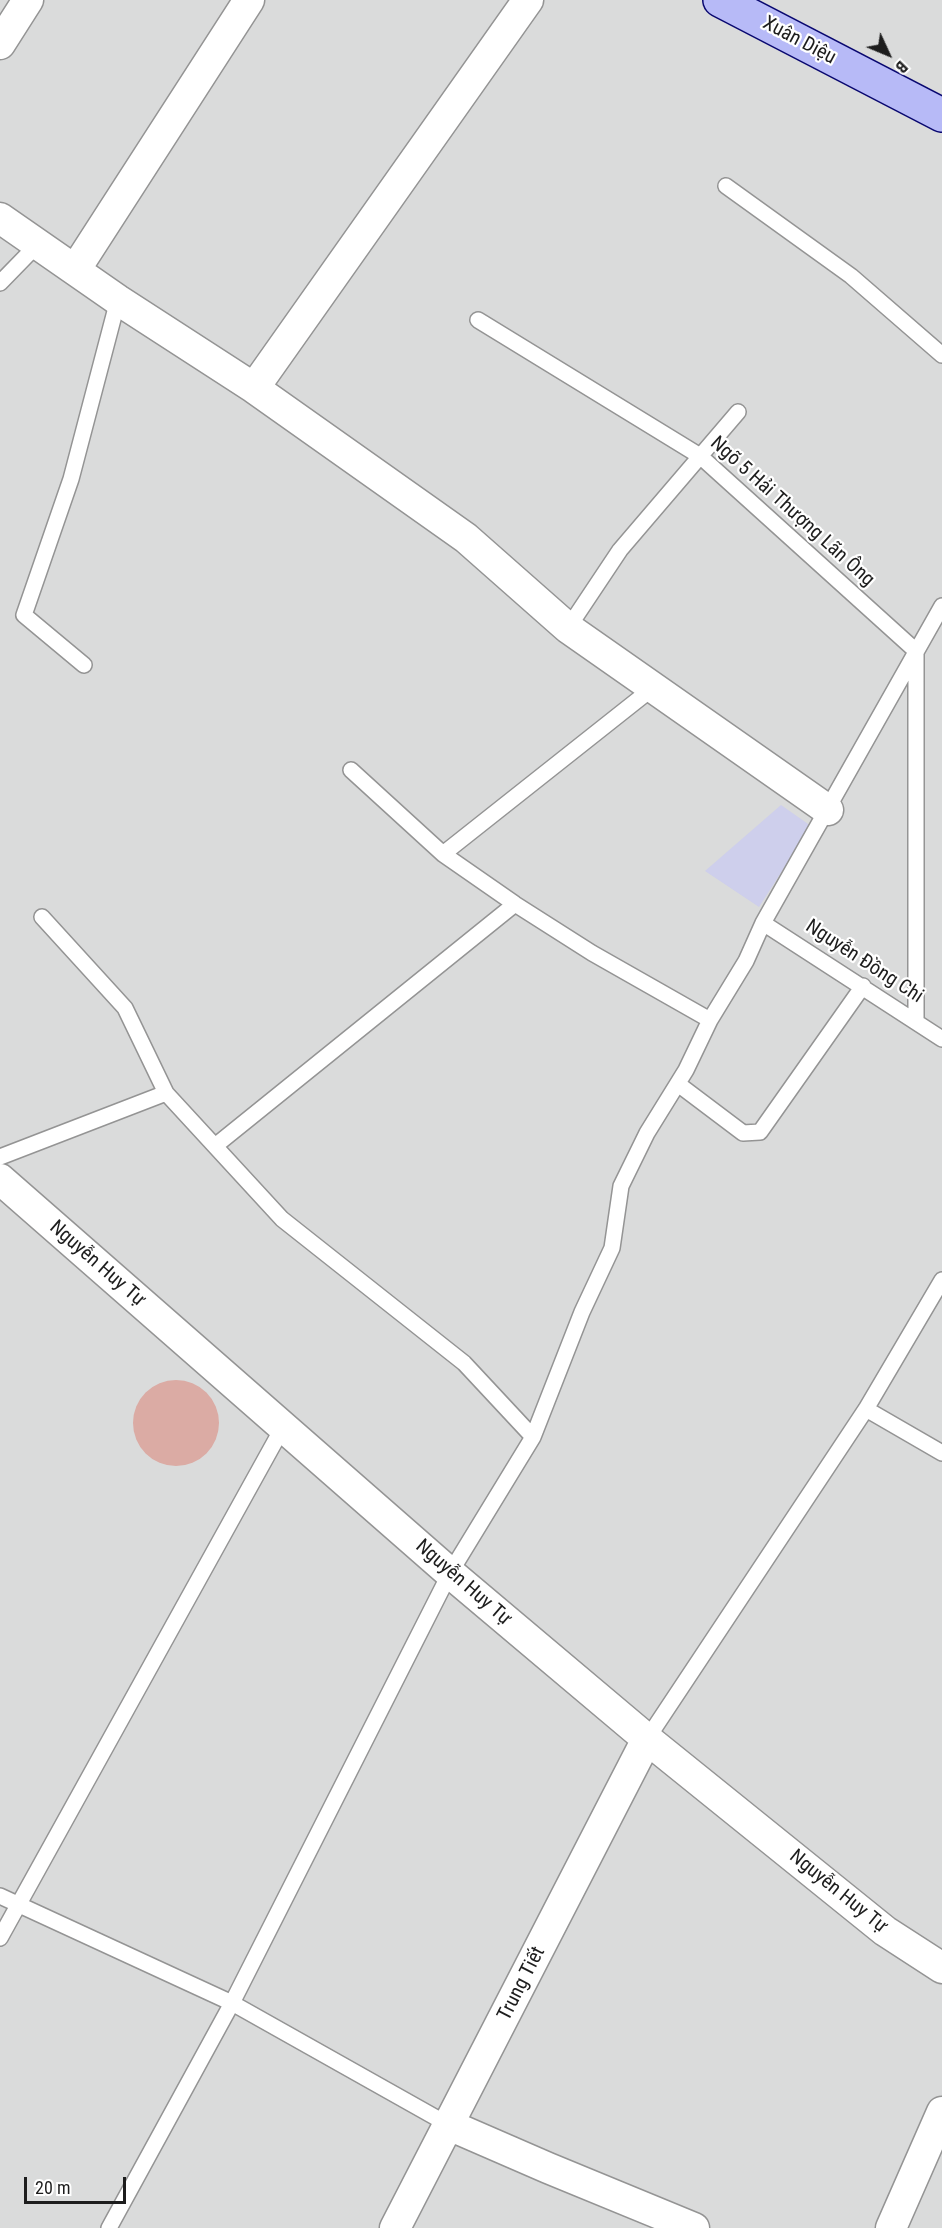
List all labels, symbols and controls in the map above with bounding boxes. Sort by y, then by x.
street label: Xuân Diệu [758,12,840,70]
north arrow [858,24,918,84]
text: B [891,57,911,77]
street label: Ngõ 5 Hải Thượng Lãn Ông [705,432,879,592]
street label: Nguyễn Đồng Chi [801,915,927,1009]
street label: Nguyễn Huy Tự [44,1216,150,1312]
street label: Nguyễn Huy Tự [410,1535,516,1631]
street label: Nguyễn Huy Tự [784,1845,892,1939]
street label: Trung Tiết [493,1943,551,2025]
scale bar [27,2165,129,2203]
text: 20 m [35,2177,70,2198]

